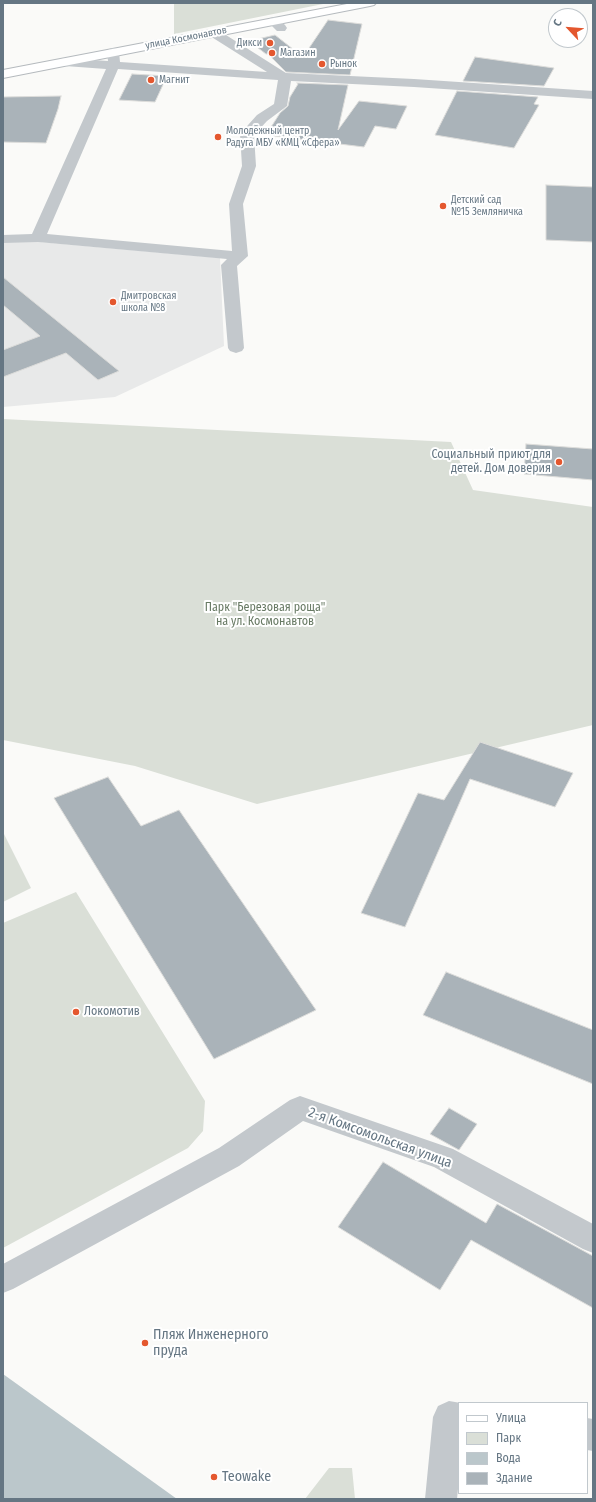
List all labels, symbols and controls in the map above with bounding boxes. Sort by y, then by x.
north arrow [548,8,588,48]
text: С [551,18,565,28]
street label: улица Космонавтов [144,24,228,52]
place label: Дикси [237,37,262,49]
marker: Дикси [265,38,275,48]
place label: Магазин [280,47,316,59]
marker: Магазин [267,48,277,58]
place label: Рынок [330,58,357,70]
marker: Рынок [317,59,327,69]
place label: Магнит [159,74,190,86]
marker: Магнит [146,75,156,85]
place label: Молодёжный центр Радуга МБУ «КМЦ «Сфера» [226,125,339,148]
marker: Молодёжный центр Радуга МБУ «КМЦ «Сфера» [213,132,223,142]
place label: Детский сад №15 Земляничка [451,194,523,218]
marker: Детский сад №15 Земляничка [438,201,448,211]
place label: Дмитровская школа №8 [121,290,176,314]
marker: Дмитровская школа №8 [108,297,118,307]
place label: Социальный приют для детей. Дом доверия [431,448,551,476]
marker: Социальный приют для детей. Дом доверия [554,457,564,467]
park label: Парк "Березовая роща" на ул. Космонавтов [205,601,325,629]
place label: Локомотив [84,1005,140,1019]
marker: Локомотив [71,1007,81,1017]
street label: 2-я Комсомольская улица [306,1104,454,1172]
place label: Пляж Инженерного пруда [153,1327,269,1360]
marker: Пляж Инженерного пруда [140,1338,150,1348]
legend [458,1402,588,1494]
text: Улица [496,1411,526,1425]
text: Парк [496,1431,521,1445]
text: Вода [496,1451,521,1465]
place label: Teowake [222,1469,271,1485]
text: Здание [496,1471,532,1485]
marker: Teowake [209,1472,219,1482]

